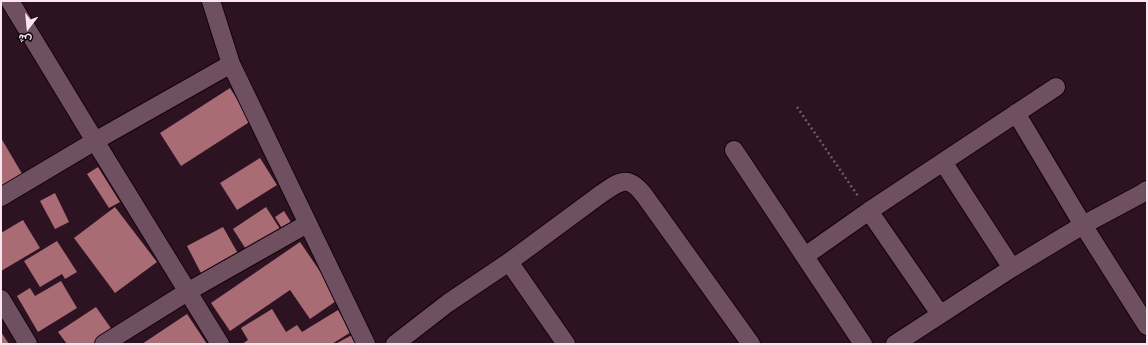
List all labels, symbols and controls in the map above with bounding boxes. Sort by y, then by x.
north arrow [8,8,48,48]
text: ش [16,31,33,48]

